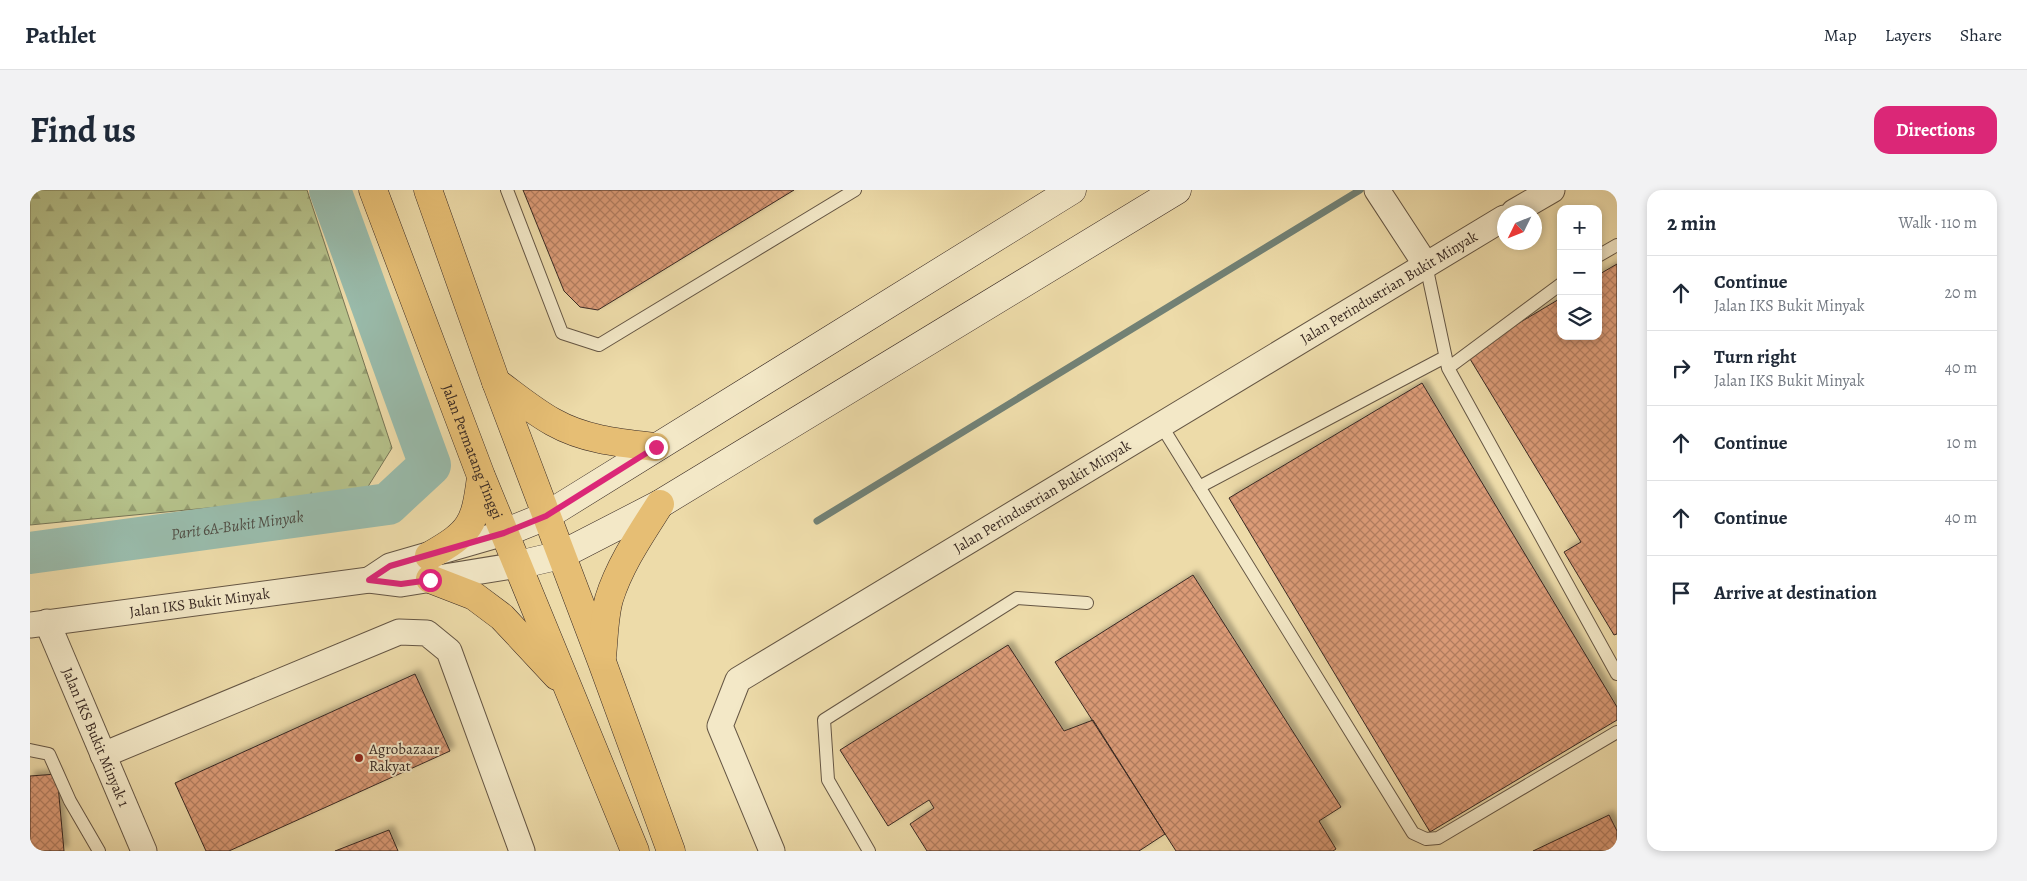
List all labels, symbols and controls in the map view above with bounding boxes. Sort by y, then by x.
text: Pathlet [25,19,96,51]
text: Map [1824,23,1857,47]
text: Layers [1885,23,1932,47]
text: Share [1960,23,2002,47]
text: Find us [30,106,136,154]
button: Directions [1874,106,1997,154]
north arrow [1497,205,1542,250]
map controls [1557,205,1602,340]
button: + [1557,205,1602,250]
text: 2 min [1667,209,1716,237]
text: Walk · 110 m [1899,212,1977,234]
street label: Jalan Perindustrian Bukit Minyak [1297,226,1482,349]
button: − [1557,250,1602,295]
text: Continue [1714,269,1788,295]
icon: ahead [1667,279,1695,307]
text: 20 m [1944,282,1977,304]
button: layers [1557,295,1602,340]
text: Jalan IKS Bukit Minyak [1714,295,1865,317]
text: Turn right [1714,344,1796,370]
icon: right [1667,354,1695,382]
text: 40 m [1945,357,1977,379]
text: Jalan IKS Bukit Minyak [1714,370,1865,392]
street label: Jalan Permatang Tinggi [437,381,508,522]
icon: ahead [1667,429,1695,457]
text: Continue [1714,430,1788,456]
text: 10 m [1947,432,1977,454]
street label: Jalan Perindustrian Bukit Minyak [950,435,1135,558]
route end [645,436,668,459]
icon: ahead [1667,504,1695,532]
text: Continue [1714,505,1788,531]
water label: Parit 6A-Bukit Minyak [170,506,305,546]
text: 40 m [1945,507,1977,529]
route start [419,569,442,592]
icon: arrive [1667,579,1695,607]
text: Arrive at destination [1714,580,1877,606]
street label: Jalan IKS Bukit Minyak [128,583,272,622]
street label: Jalan IKS Bukit Minyak 1 [57,664,134,810]
place label: Agrobazaar Rakyat [368,739,440,776]
marker: Agrobazaar Rakyat [353,752,365,764]

